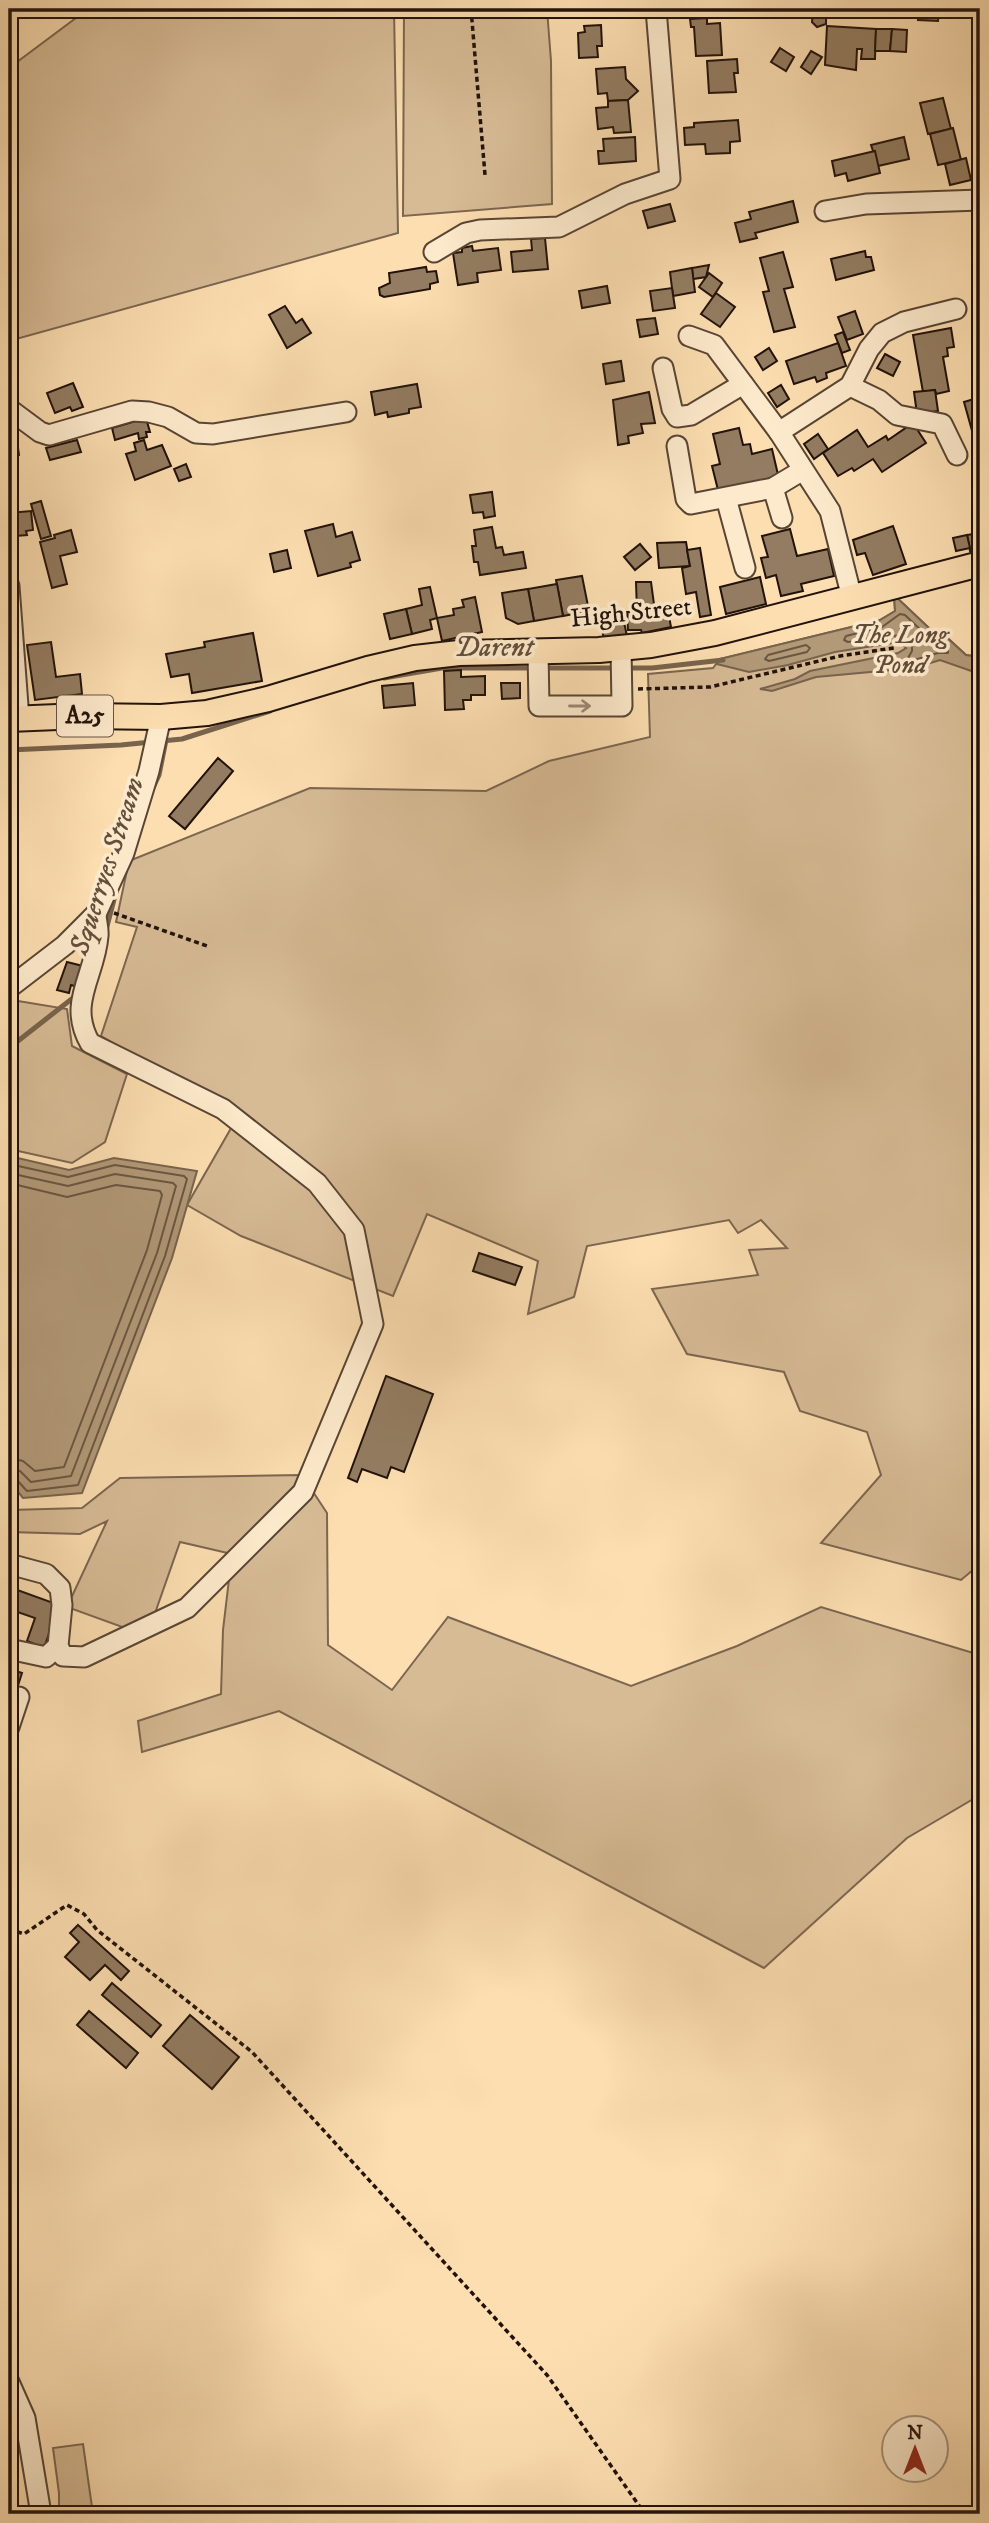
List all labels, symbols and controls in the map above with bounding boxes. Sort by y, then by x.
street label: High Street [569,590,693,636]
park label: The Long Pond [852,619,951,682]
water label: Darent [455,630,536,665]
road number: A25 [57,696,113,736]
one-way arrow [568,699,591,713]
water label: Squerryes Stream [62,773,153,960]
north arrow [880,2414,950,2484]
text: N [907,2422,923,2445]

